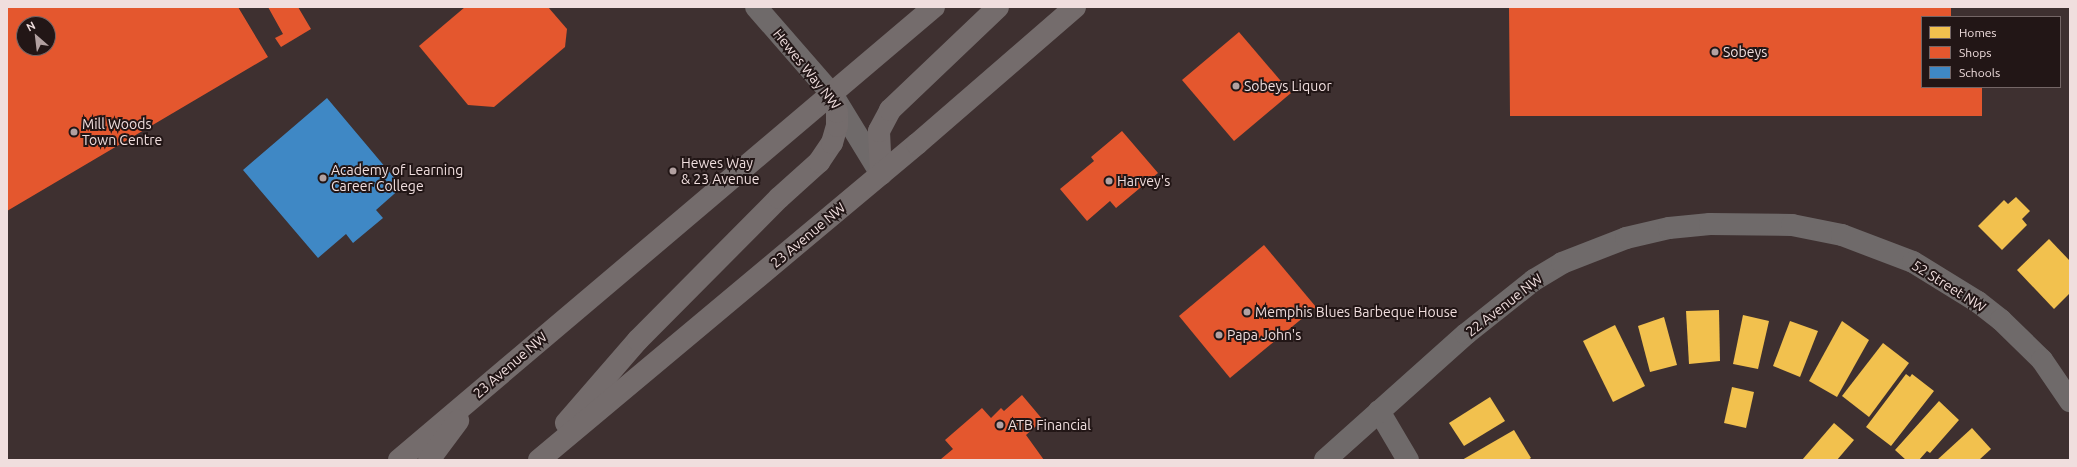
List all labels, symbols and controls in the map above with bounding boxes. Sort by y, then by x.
north arrow [16,16,56,56]
legend [1921,16,2061,88]
text: N [24,19,37,34]
street label: Hewes Way NW [770,26,844,112]
text: Homes [1959,26,1997,39]
place label: Sobeys [1723,44,1767,60]
text: Shops [1959,46,1991,59]
marker: Sobeys [1710,47,1720,57]
text: Schools [1959,66,2000,79]
place label: Sobeys Liquor [1244,78,1332,94]
marker: Sobeys Liquor [1231,81,1241,91]
place label: Mill Woods Town Centre [82,116,162,148]
marker: Mill Woods Town Centre [69,127,79,137]
place label: Hewes Way & 23 Avenue [681,155,760,188]
place label: Academy of Learning Career College [331,162,463,194]
marker: Hewes Way & 23 Avenue [668,166,678,176]
marker: Academy of Learning Career College [318,173,328,183]
place label: Harvey's [1117,173,1170,189]
marker: Harvey's [1104,176,1114,186]
street label: 23 Avenue NW [767,199,849,271]
street label: 52 Street NW [1909,257,1989,315]
street label: 22 Avenue NW [1462,270,1546,340]
place label: Memphis Blues Barbeque House [1255,304,1458,320]
marker: Memphis Blues Barbeque House [1242,307,1252,317]
place label: Papa John's [1227,327,1301,343]
street label: 23 Avenue NW [470,328,550,402]
marker: Papa John's [1214,330,1224,340]
place label: ATB Financial [1008,417,1091,433]
marker: ATB Financial [995,420,1005,430]

